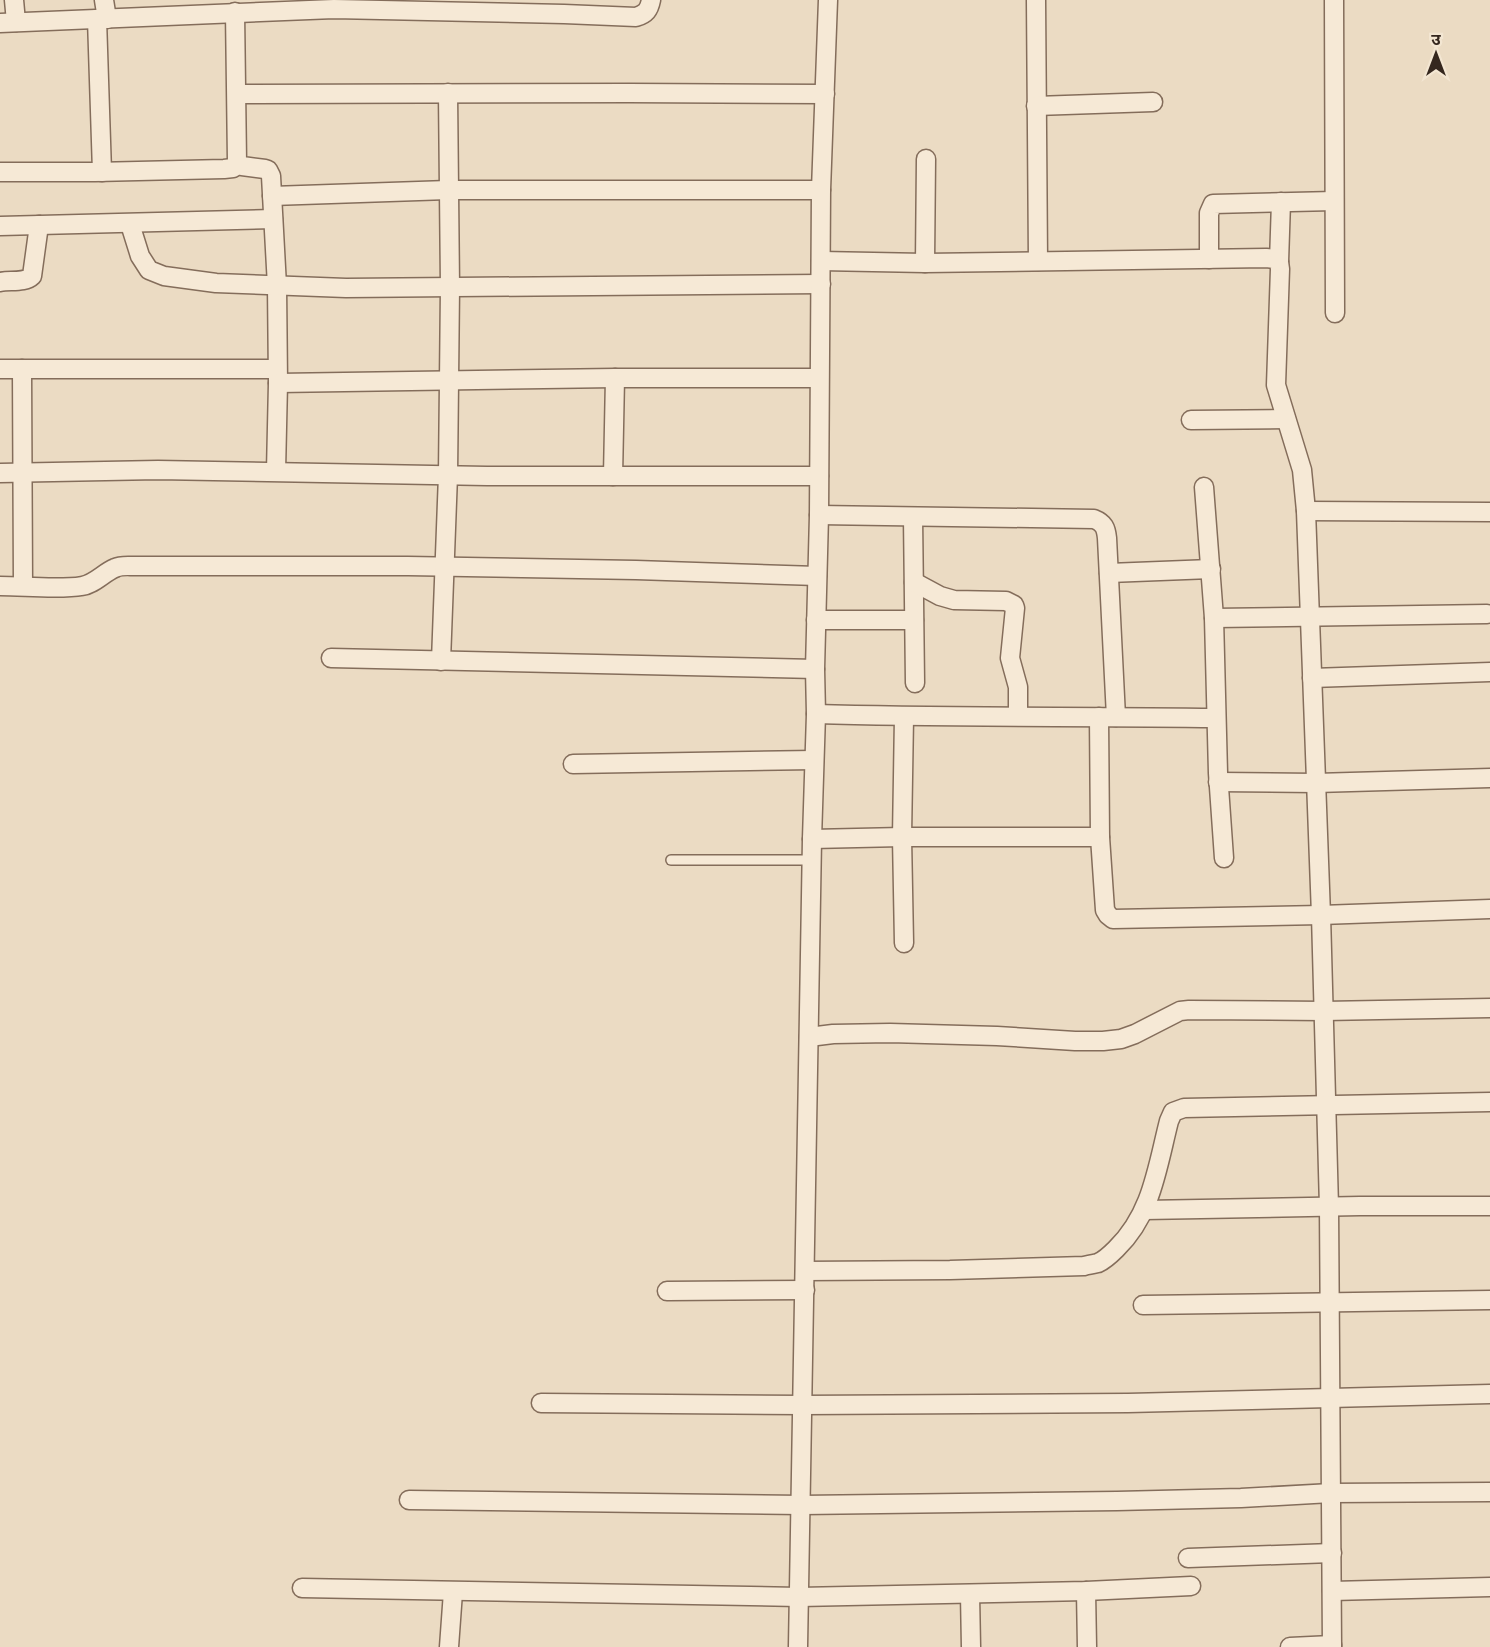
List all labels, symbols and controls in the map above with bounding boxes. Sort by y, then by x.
north arrow [1406,24,1466,84]
text: उ [1431,31,1441,48]

